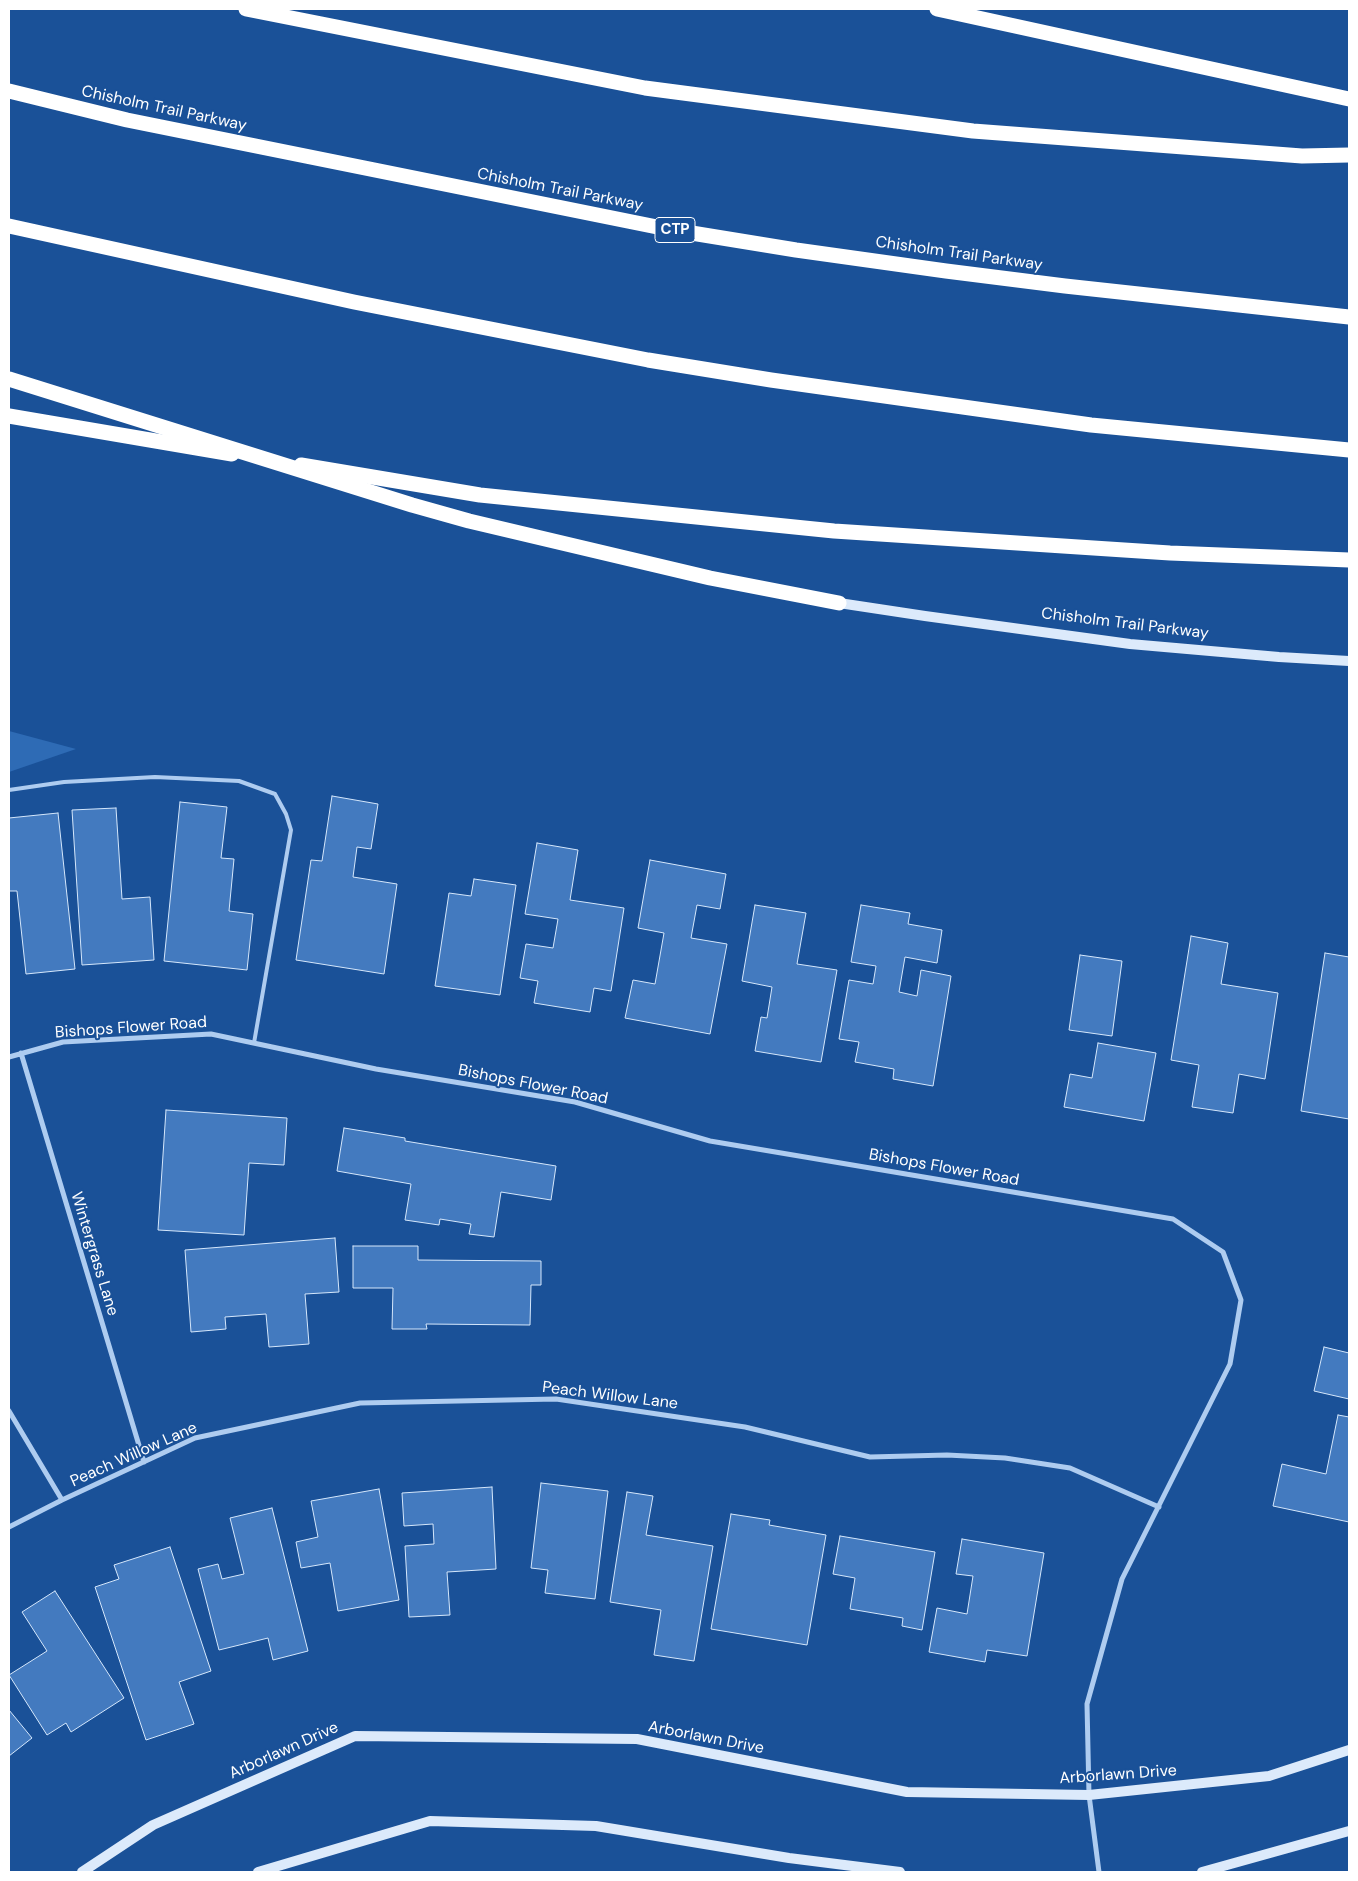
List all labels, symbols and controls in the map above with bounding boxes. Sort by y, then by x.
street label: Chisholm Trail Parkway [80,82,248,136]
street label: Chisholm Trail Parkway [475,164,645,216]
road number: CTP [655,218,695,242]
street label: Chisholm Trail Parkway [874,233,1044,275]
street label: Chisholm Trail Parkway [1040,604,1210,644]
street label: Bishops Flower Road [54,1013,208,1043]
street label: Bishops Flower Road [456,1061,610,1109]
street label: Bishops Flower Road [867,1145,1021,1191]
street label: Wintergrass Lane [66,1190,122,1318]
street label: Peach Willow Lane [541,1378,679,1414]
street label: Peach Willow Lane [68,1418,200,1492]
street label: Arborlawn Drive [646,1717,766,1759]
street label: Arborlawn Drive [226,1718,342,1784]
street label: Arborlawn Drive [1059,1761,1177,1789]

